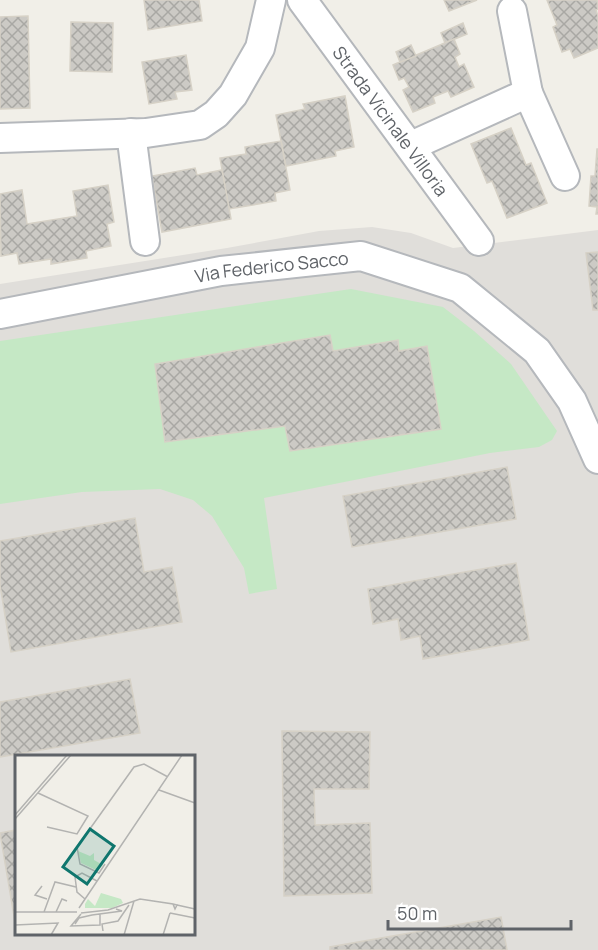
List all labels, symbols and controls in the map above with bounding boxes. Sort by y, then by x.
street label: Strada Vicinale Villoria [328,41,454,201]
street label: Via Federico Sacco [193,245,350,288]
inset map [15,755,195,935]
scale bar [388,893,571,931]
text: 50 m [397,901,437,925]

